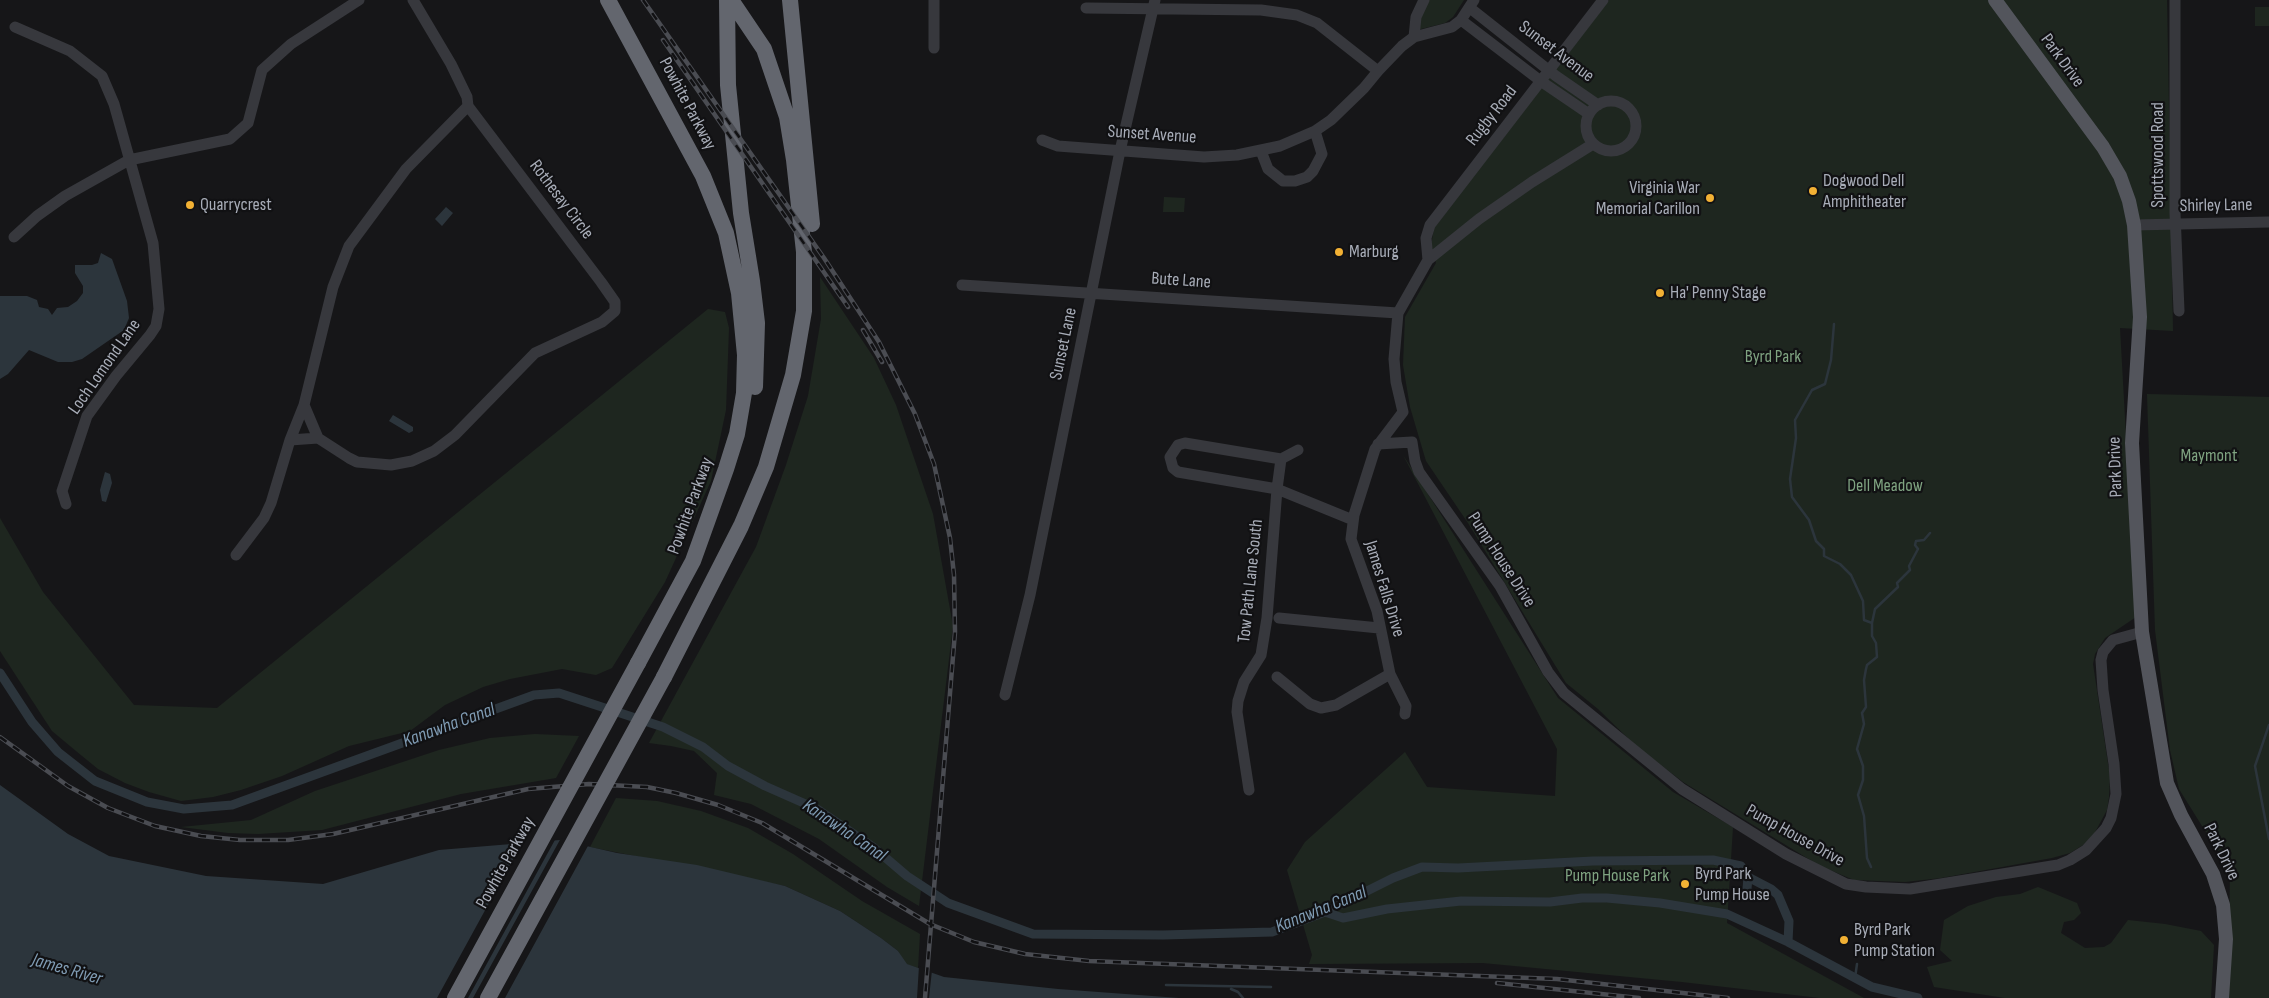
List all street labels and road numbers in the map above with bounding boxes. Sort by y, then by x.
street label: Sunset Avenue [1514,17,1598,87]
street label: Park Drive [2035,30,2089,92]
street label: Powhite Parkway [654,54,720,154]
street label: Rugby Road [1462,82,1522,150]
street label: Spottswood Road [2147,102,2169,208]
street label: Sunset Avenue [1107,121,1197,149]
street label: Rothesay Circle [524,156,598,244]
street label: Shirley Lane [2179,195,2253,217]
street label: Bute Lane [1151,268,1211,294]
street label: Sunset Lane [1046,306,1082,382]
street label: Loch Lomond Lane [64,315,146,419]
street label: Park Drive [2104,436,2128,498]
street label: Powhite Parkway [663,455,719,557]
street label: Pump House Drive [1462,508,1540,612]
street label: Tow Path Lane South [1234,518,1268,644]
street label: James Falls Drive [1359,538,1409,640]
street label: Pump House Drive [1742,800,1848,872]
street label: Powhite Parkway [472,813,540,913]
street label: Park Drive [2198,820,2244,884]

